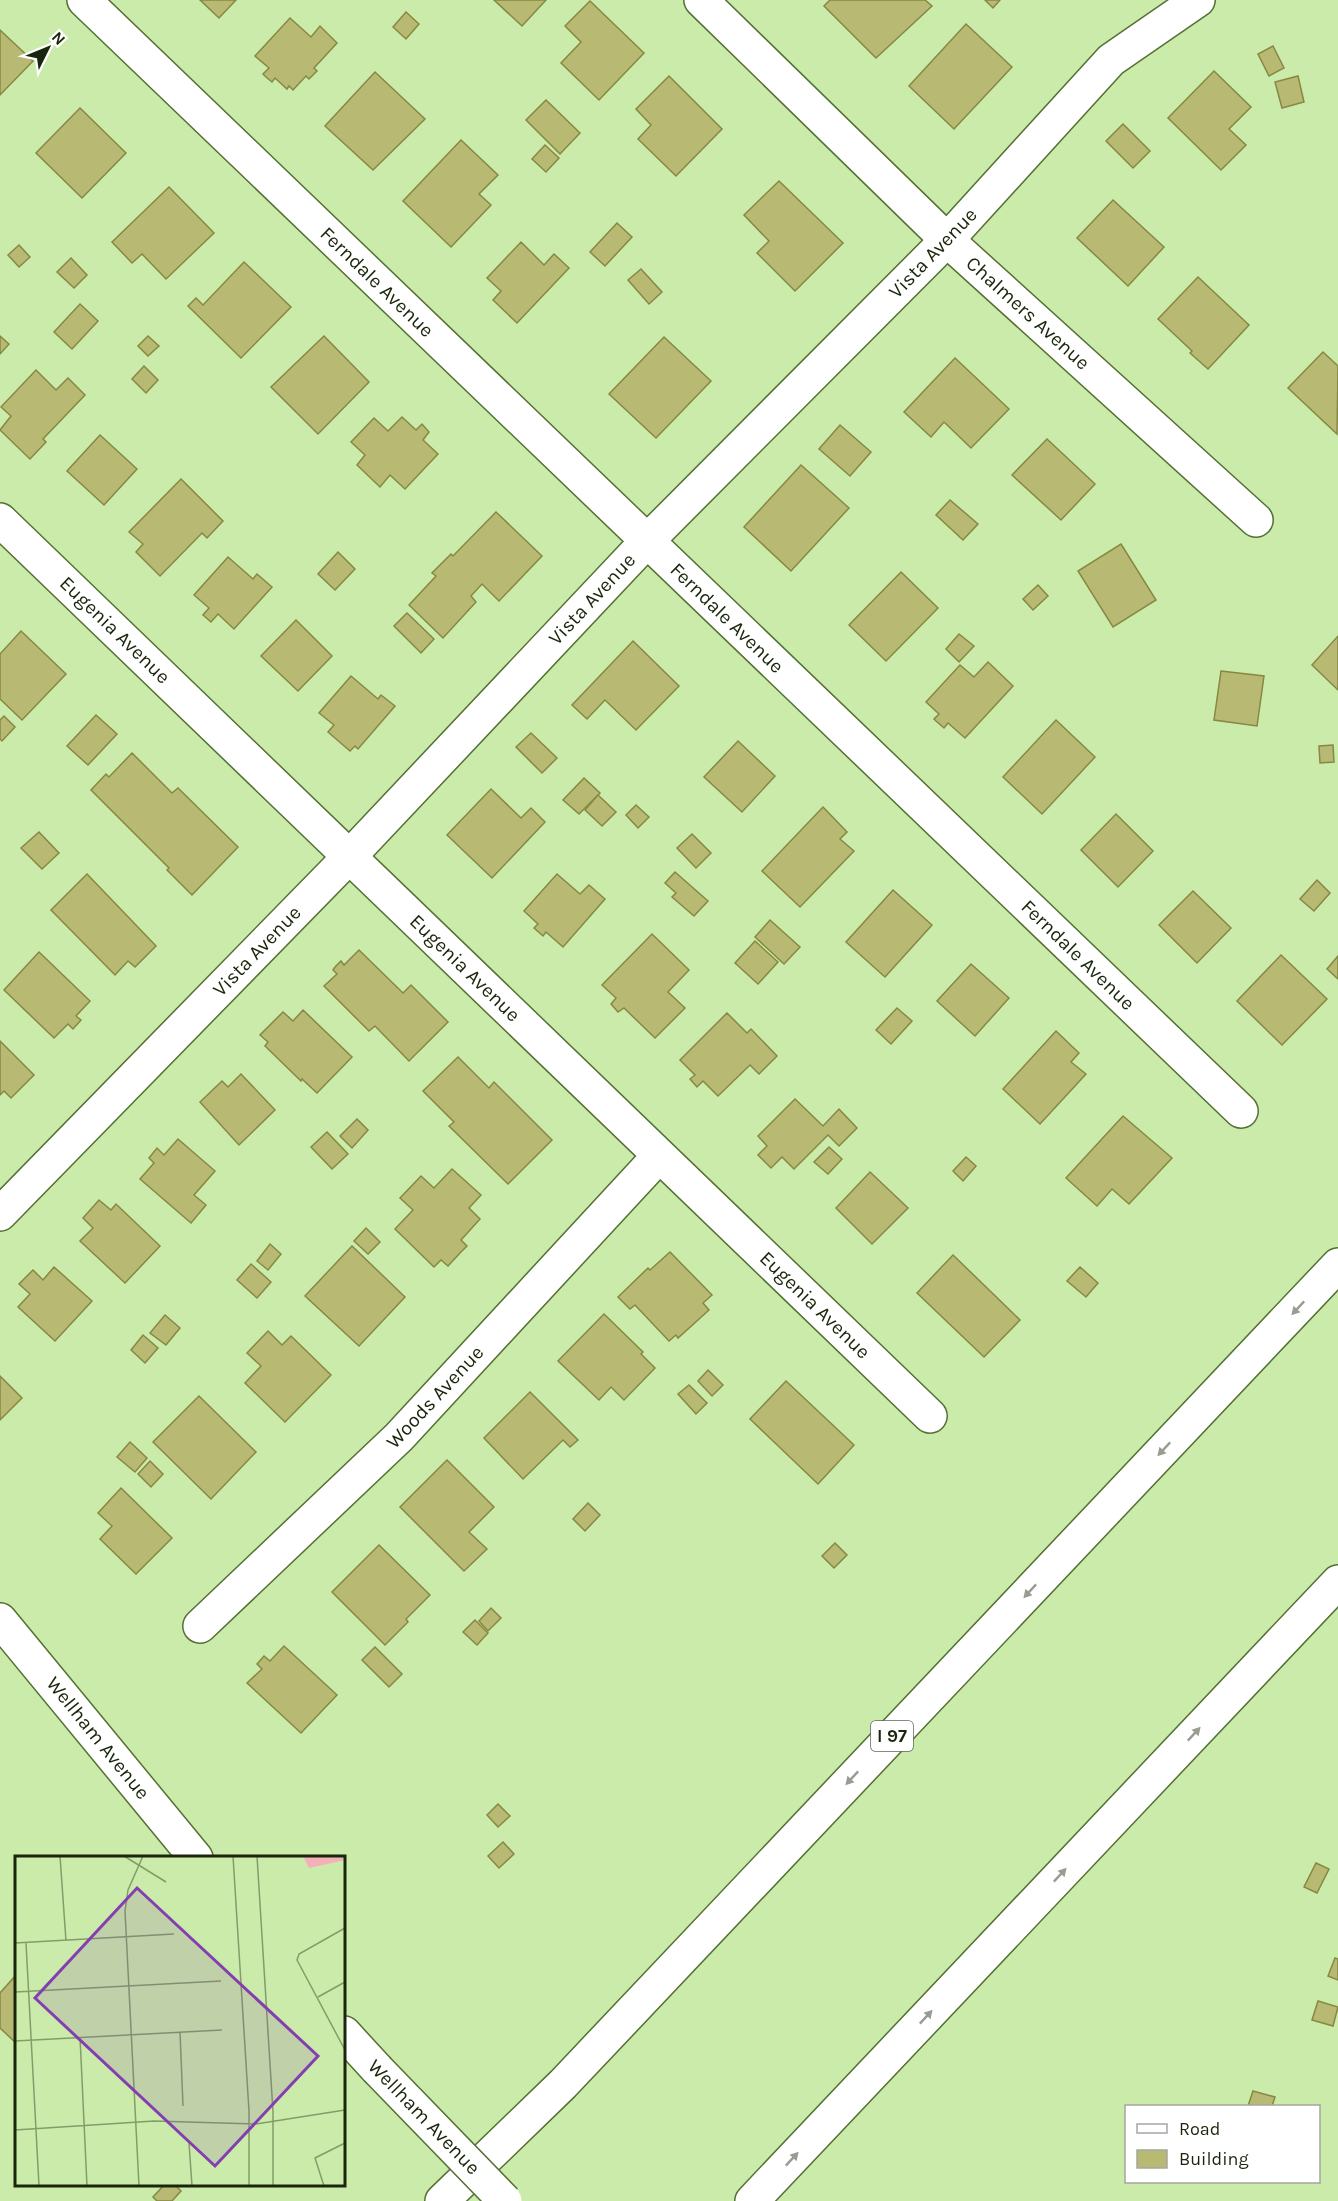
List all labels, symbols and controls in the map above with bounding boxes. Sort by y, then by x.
north arrow [18,18,78,78]
text: N [48,27,69,49]
street label: Vista Avenue [884,203,982,303]
street label: Ferndale Avenue [315,222,439,342]
street label: Chalmers Avenue [962,252,1094,374]
street label: Vista Avenue [544,548,640,650]
street label: Ferndale Avenue [665,558,789,678]
street label: Eugenia Avenue [55,572,175,688]
street label: Ferndale Avenue [1016,895,1140,1015]
street label: Vista Avenue [208,901,306,1001]
street label: Eugenia Avenue [405,910,525,1026]
street label: Eugenia Avenue [755,1247,875,1363]
one-way arrow [1292,1300,1305,1315]
street label: Woods Avenue [382,1341,488,1453]
one-way arrow [1157,1442,1171,1456]
one-way arrow [1023,1584,1037,1598]
street label: Wellham Avenue [42,1672,154,1804]
road number: I 97 [871,1721,913,1751]
one-way arrow [1187,1727,1201,1741]
one-way arrow [845,1771,859,1786]
inset map [15,1856,345,2186]
one-way arrow [1053,1869,1067,1883]
one-way arrow [919,2010,932,2025]
street label: Wellham Avenue [363,2055,485,2179]
legend [1125,2105,1320,2183]
text: Road [1179,2118,1220,2140]
text: Building [1179,2148,1249,2170]
one-way arrow [785,2151,799,2166]

